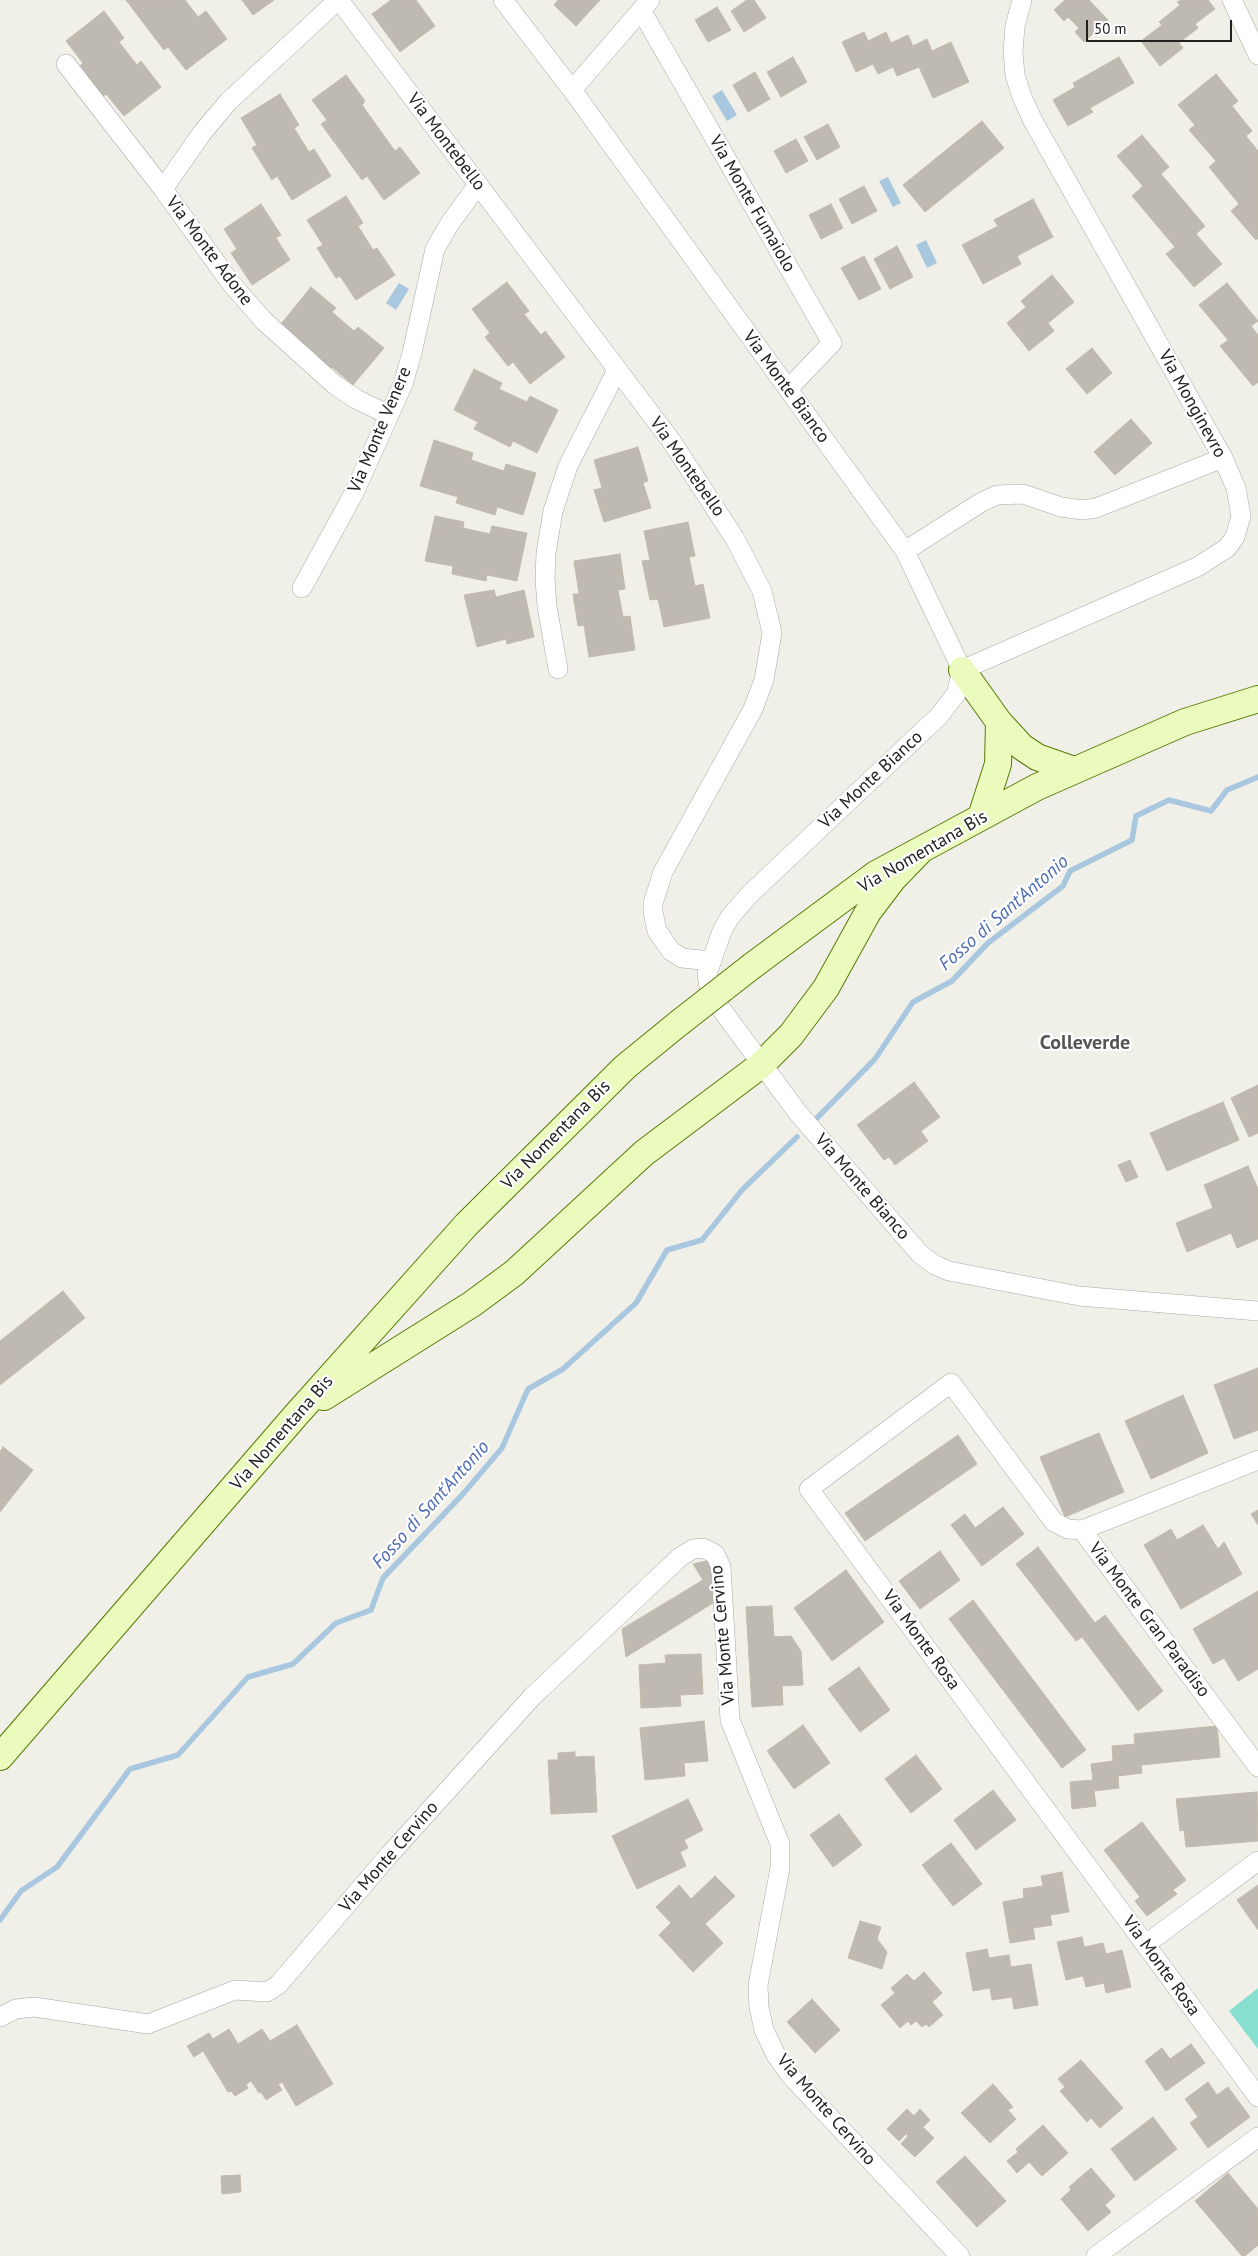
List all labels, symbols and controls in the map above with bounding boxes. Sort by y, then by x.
scale bar [1088,10,1234,42]
text: 50 m [1094,19,1127,38]
street label: Via Montebello [402,89,490,195]
street label: Via Monte Fumaiolo [704,132,800,276]
street label: Via Monte Adone [161,192,257,310]
street label: Via Monte Bianco [738,327,834,447]
street label: Via Monginevro [1153,346,1231,462]
street label: Via Monte Venere [344,364,416,496]
street label: Via Montebello [645,413,729,521]
street label: Via Monte Bianco [815,726,927,834]
street label: Via Nomentana Bis [855,806,991,898]
water label: Fosso di Sant'Antonio [934,850,1074,976]
district label: Colleverde [1040,1031,1130,1055]
street label: Via Nomentana Bis [497,1076,615,1194]
street label: Via Monte Bianco [810,1129,914,1245]
street label: Via Nomentana Bis [226,1371,338,1495]
water label: Fosso di Sant'Antonio [367,1436,495,1574]
street label: Via Monte Gran Paradiso [1084,1538,1214,1702]
street label: Via Monte Cervino [706,1564,740,1706]
street label: Via Monte Rosa [877,1586,965,1694]
street label: Via Monte Cervino [335,1797,443,1917]
street label: Via Monte Rosa [1117,1912,1205,2020]
street label: Via Monte Cervino [772,2050,880,2170]

